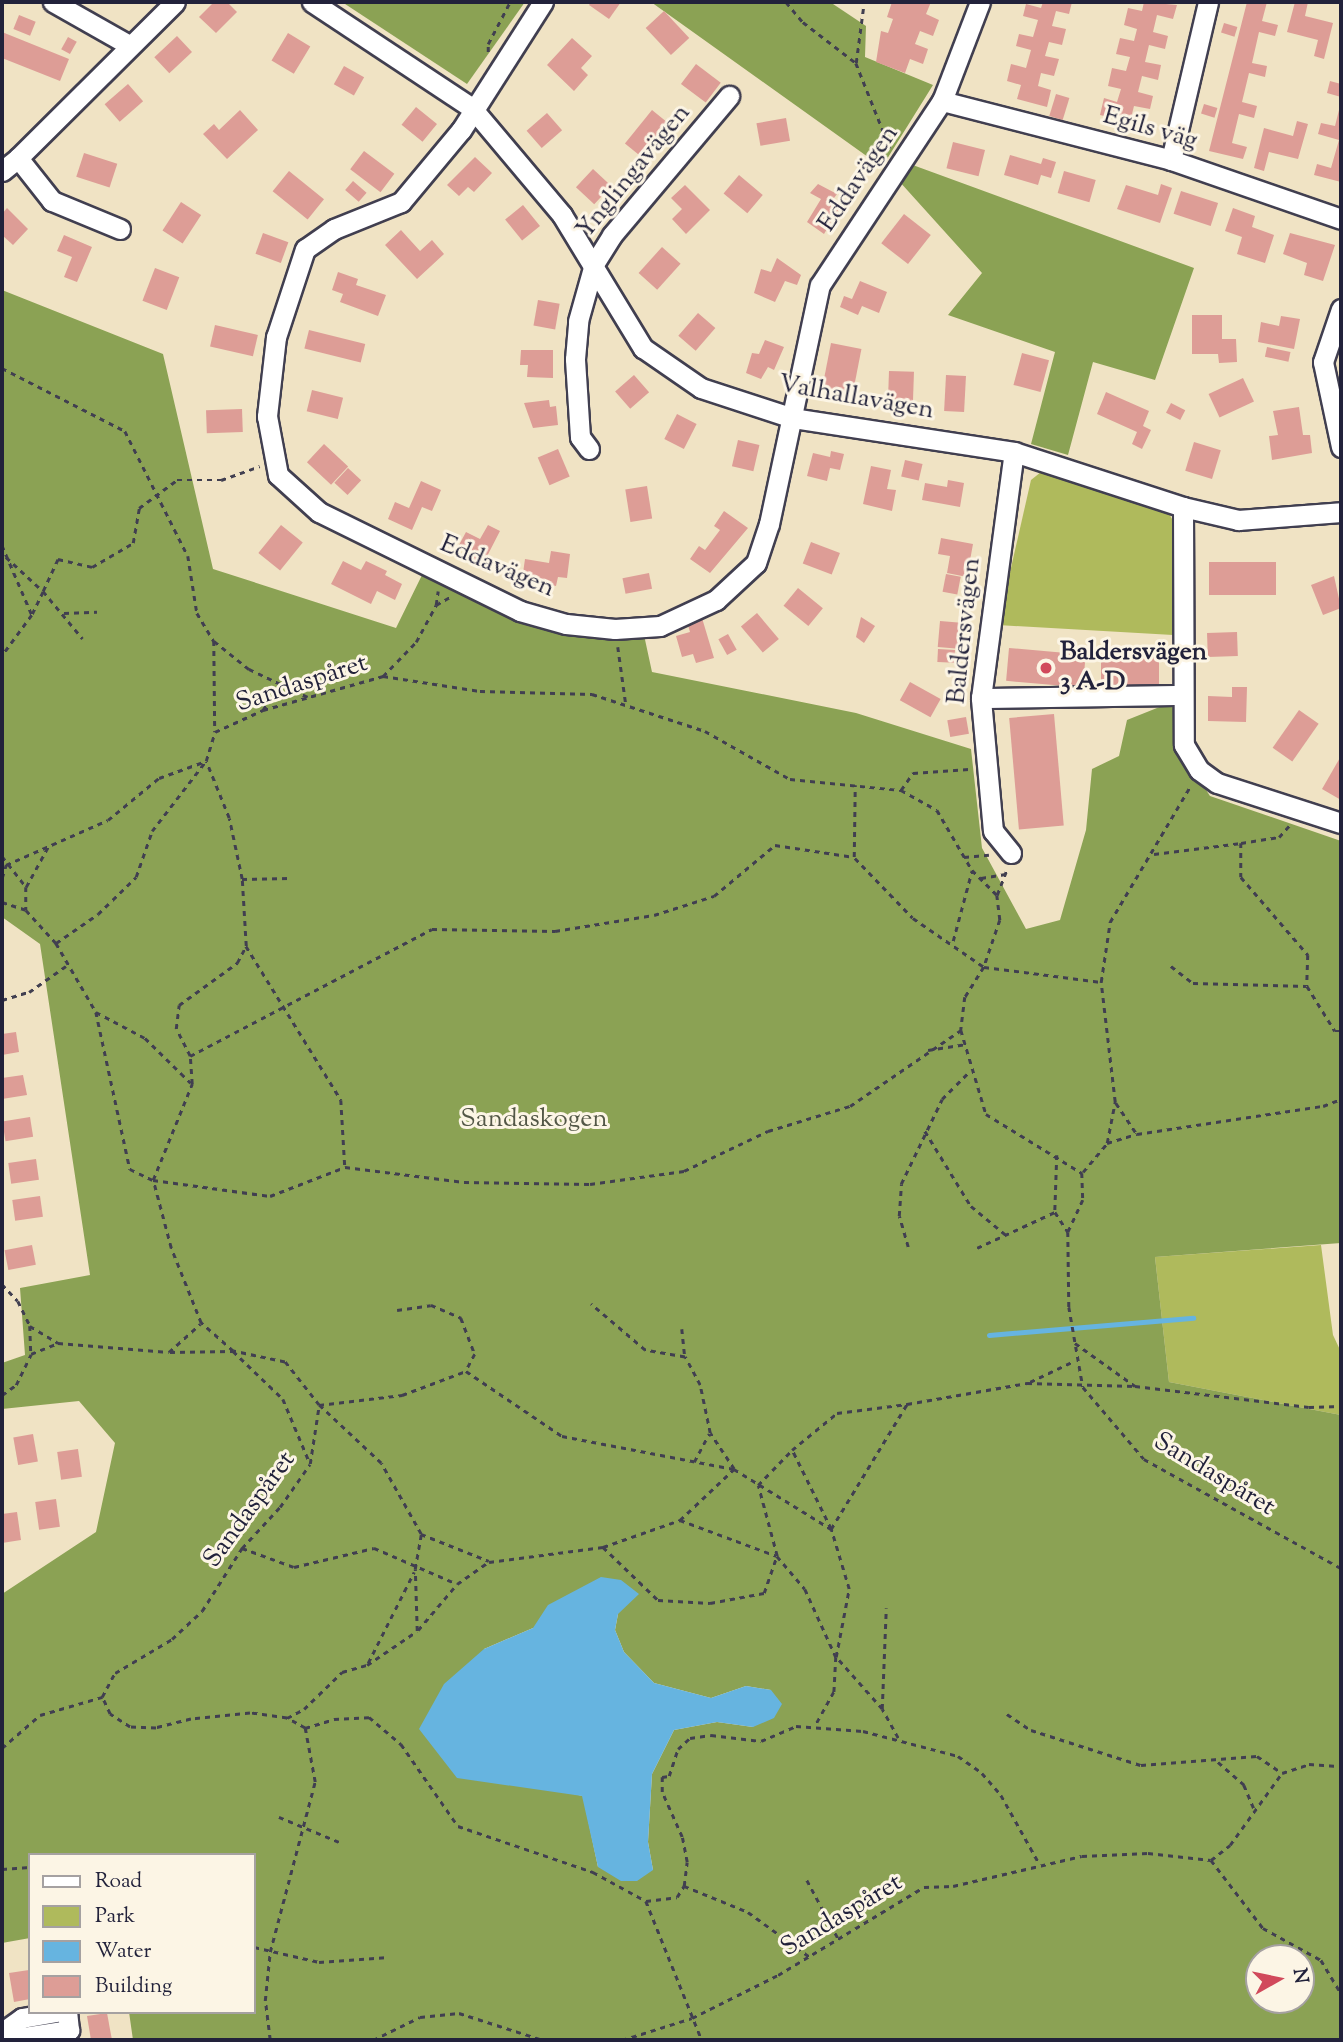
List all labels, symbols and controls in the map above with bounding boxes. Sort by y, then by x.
street label: Ynglingavägen [570,99,698,245]
street label: Egils väg [1099,101,1201,157]
street label: Eddavägen [812,120,906,238]
street label: Valhallavägen [776,369,936,427]
street label: Eddavägen [435,529,559,605]
street label: Baldersvägen [942,556,988,706]
place label: Baldersvägen 3 A-D [1060,637,1207,698]
street label: Sandaspåret [232,648,372,720]
marker: Baldersvägen 3 A-D [1038,660,1054,676]
park label: Sandaskogen [460,1104,608,1136]
street label: Sandaspåret [1148,1427,1280,1523]
street label: Sandaspåret [197,1446,303,1574]
legend [28,1853,256,2014]
text: Road [95,1867,142,1897]
street label: Sandaspåret [776,1868,908,1964]
text: Park [95,1902,135,1932]
text: Water [95,1937,151,1967]
north arrow [1245,1944,1315,2014]
text: N [1285,1966,1314,1986]
text: Building [95,1972,172,2002]

